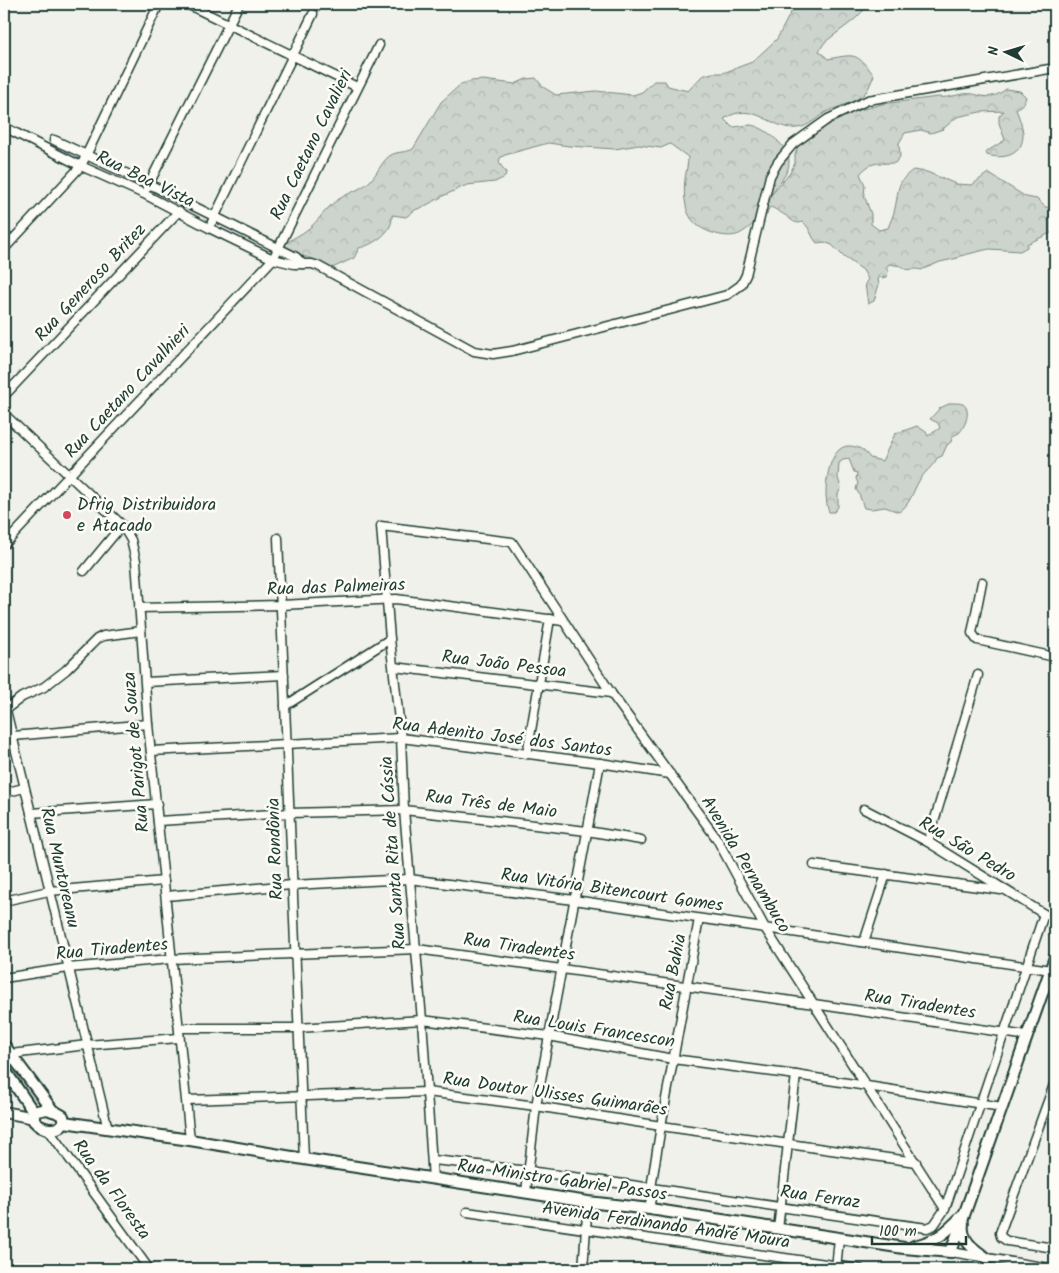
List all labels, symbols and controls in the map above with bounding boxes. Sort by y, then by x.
north arrow [982,28,1032,78]
text: N [983,45,1005,56]
street label: Rua Caetano Cavalieri [263,64,361,225]
street label: Rua Boa Vista [91,144,199,216]
street label: Rua Generoso Britez [28,217,154,349]
street label: Rua Caetano Cavalhieri [58,318,199,466]
place label: Dfrig Distribuidora e Atacado [77,491,216,541]
marker: Dfrig Distribuidora e Atacado [61,509,73,521]
street label: Rua das Palmeiras [266,571,406,605]
street label: Rua João Pessoa [440,643,568,687]
street label: Rua Parigot de Souza [116,670,158,834]
street label: Rua Adenito José dos Santos [391,710,614,766]
street label: Rua Santa Rita de Cássia [373,755,415,951]
street label: Rua Três de Maio [423,783,559,827]
street label: Avenida Pernambuco [692,791,798,939]
street label: Rua Rondônia [260,797,292,901]
street label: Rua Muntoreanu [31,805,87,932]
street label: Rua São Pedro [913,809,1021,891]
street label: Rua Vitória Bitencourt Gomes [499,861,725,921]
street label: Rua Tiradentes [461,926,577,970]
street label: Rua Tiradentes [55,931,170,969]
street label: Rua Bahia [652,931,696,1013]
street label: Rua Tiradentes [862,982,978,1028]
street label: Rua Louis Francescon [511,1003,677,1057]
street label: Rua Doutor Ulisses Guimarães [441,1065,669,1125]
street label: Rua da Floresta [64,1134,158,1246]
street label: Rua Ministro Gabriel Passos [455,1152,669,1210]
street label: Rua Ferraz [778,1178,862,1218]
street label: Avenida Ferdinando André Moura [540,1194,792,1258]
scale bar [872,1213,965,1245]
text: 100 m [879,1220,917,1244]

